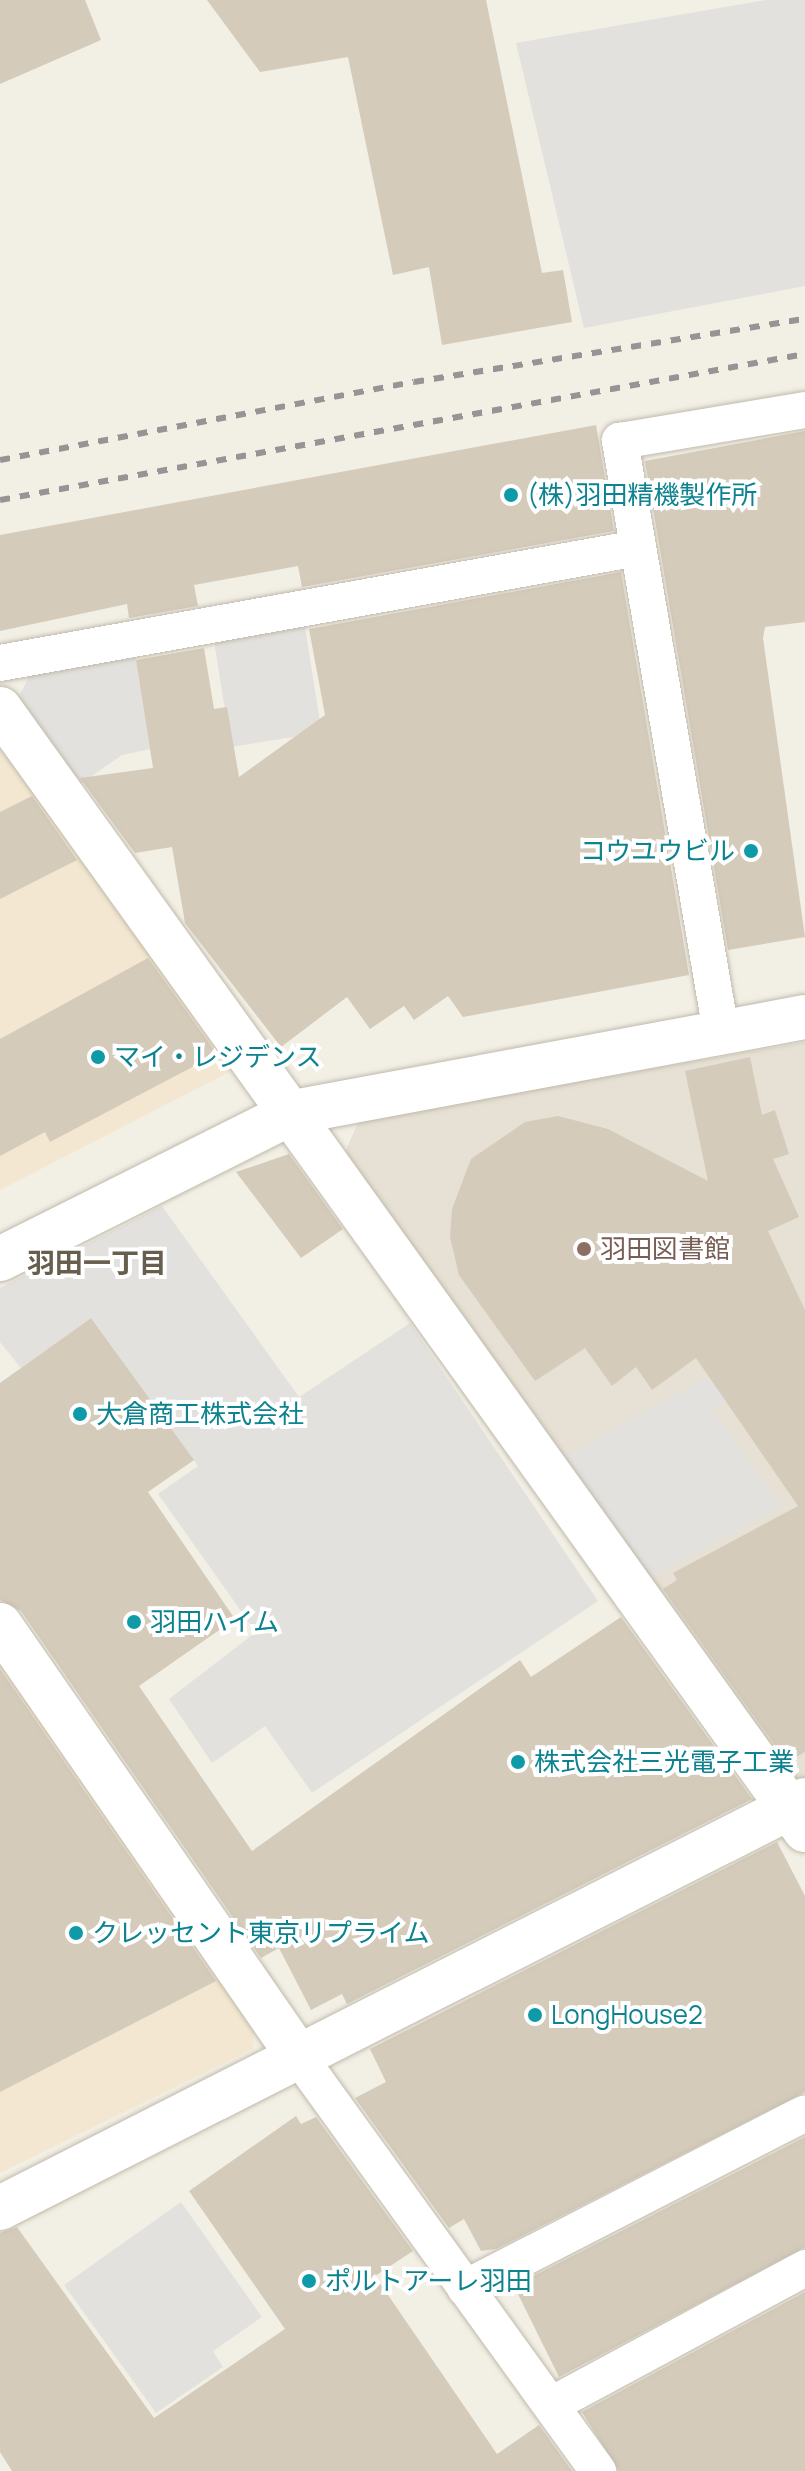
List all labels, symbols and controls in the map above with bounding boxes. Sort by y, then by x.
place label: (株)羽田精機製作所 [527,479,757,511]
marker: (株)羽田精機製作所 [502,486,520,504]
place label: コウユウビル [579,835,735,867]
marker: コウユウビル [742,842,760,860]
place label: マイ・レジデンス [114,1041,322,1073]
marker: マイ・レジデンス [89,1048,107,1066]
place label: 羽田図書館 [600,1233,730,1265]
marker: 羽田図書館 [575,1240,593,1258]
district label: 羽田一丁目 [27,1245,167,1279]
place label: 大倉商工株式会社 [96,1398,304,1430]
marker: 大倉商工株式会社 [71,1405,89,1423]
place label: 羽田ハイム [150,1606,280,1638]
marker: 羽田ハイム [125,1613,143,1631]
place label: 株式会社三光電子工業 [534,1746,794,1778]
marker: 株式会社三光電子工業 [509,1753,527,1771]
place label: クレッセント東京リプライム [92,1917,430,1949]
marker: クレッセント東京リプライム [67,1924,85,1942]
place label: LongHouse2 [551,1999,703,2031]
marker: LongHouse2 [526,2006,544,2024]
place label: ポルトアーレ羽田 [325,2265,531,2297]
marker: ポルトアーレ羽田 [300,2272,318,2290]

